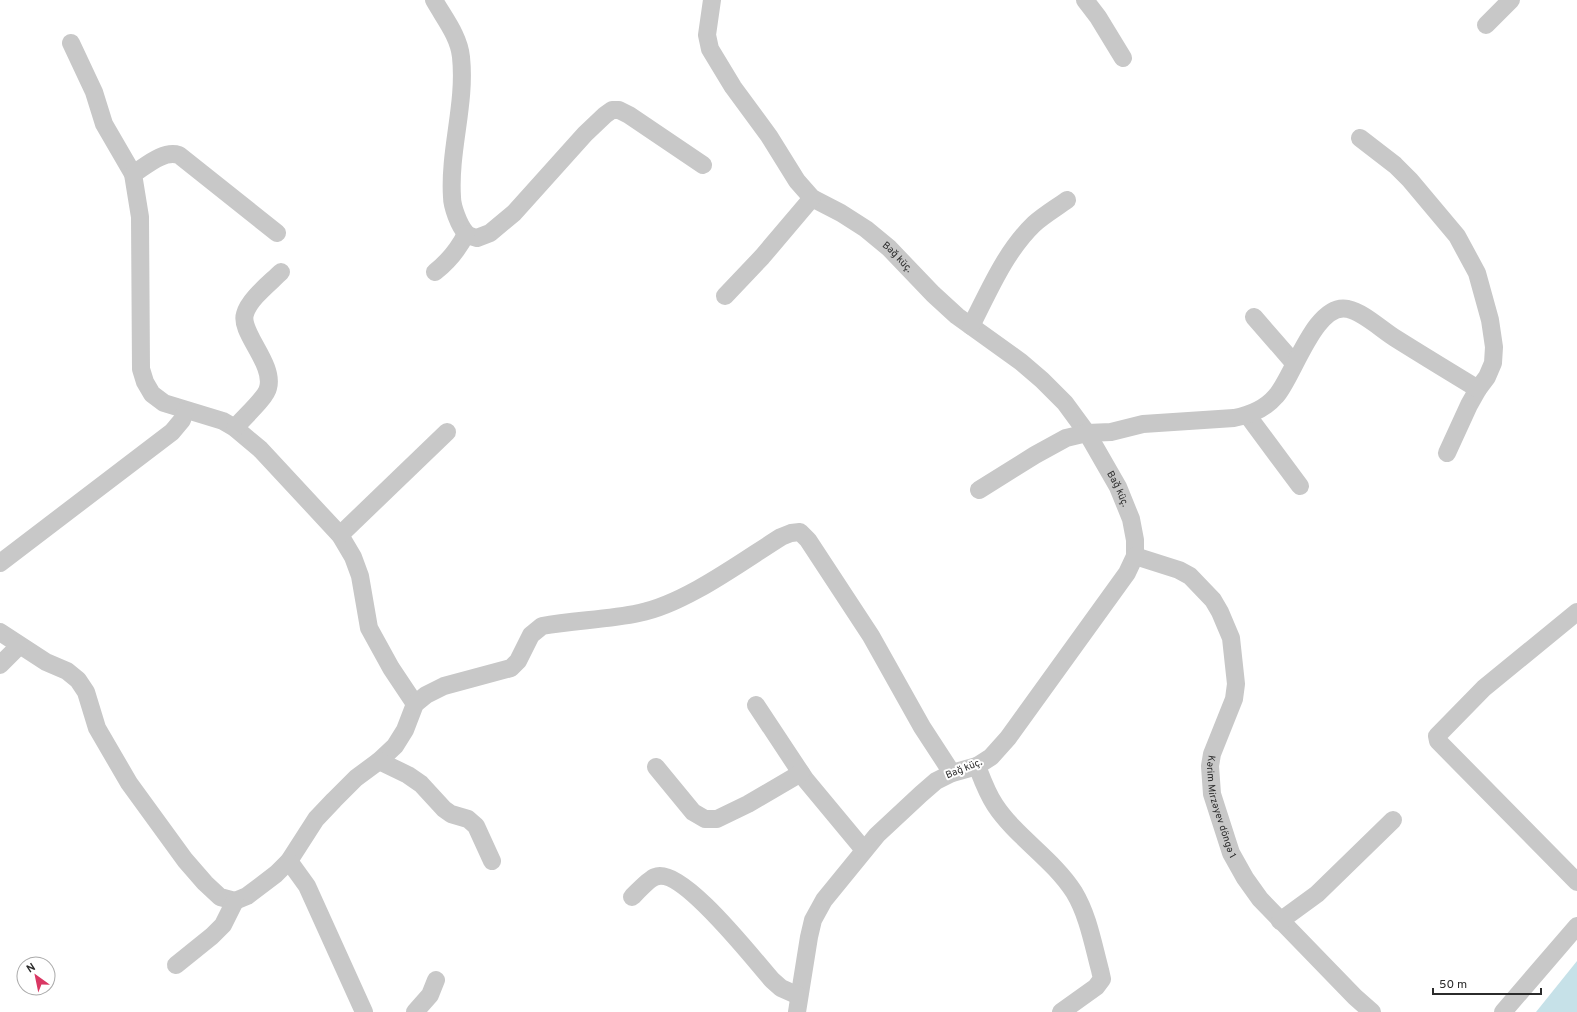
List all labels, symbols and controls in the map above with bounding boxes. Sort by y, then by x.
street label: Bağ küç. [880,239,915,275]
street label: Bağ küç. [1104,468,1132,509]
street label: Kərim Mirzəyev döngə 1 [1203,754,1239,861]
street label: Bağ küç. [944,756,984,782]
north arrow [16,956,56,996]
text: N [24,960,38,976]
scale bar [1433,970,1541,996]
text: 50 m [1439,977,1467,993]

